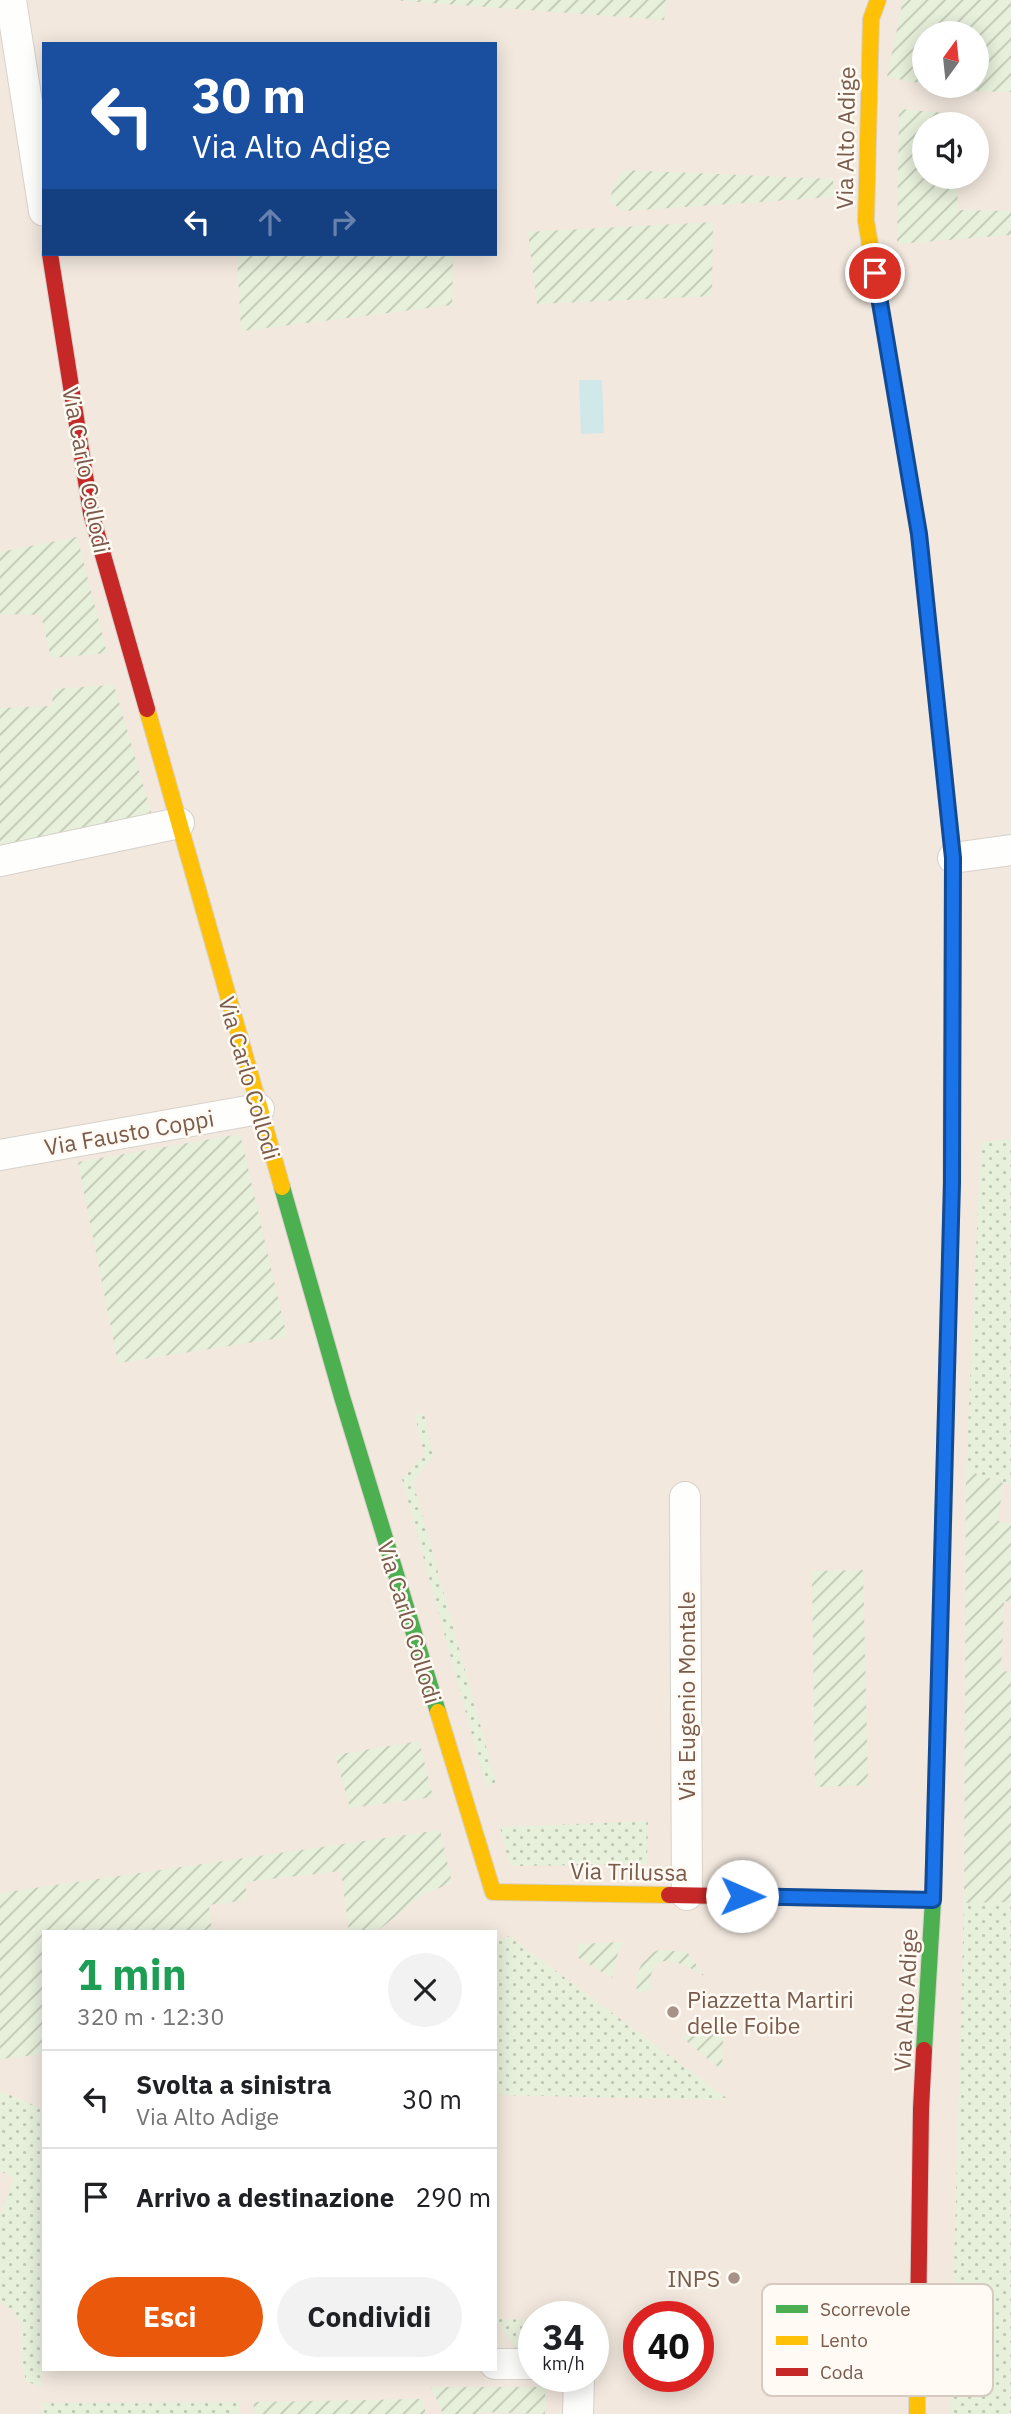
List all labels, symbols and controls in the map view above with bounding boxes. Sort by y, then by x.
north arrow [912,21,989,98]
map controls [912,21,989,189]
text: 30 m [192,63,306,126]
street label: Via Alto Adige [829,66,861,210]
icon: left [77,70,168,161]
button: sound [912,112,989,189]
text: Via Alto Adige [192,125,391,167]
icon: left [178,203,216,241]
icon: ahead [251,203,289,241]
icon: right [324,203,362,241]
pin [845,243,905,303]
icon: arrive [856,254,894,292]
street label: Via Carlo Collodi [56,384,118,556]
street label: Via Carlo Collodi [212,993,288,1163]
street label: Via Fausto Coppi [42,1102,216,1162]
street label: Via Carlo Collodi [371,1537,449,1707]
street label: Via Eugenio Montale [671,1591,701,1801]
street label: Via Trilussa [570,1855,688,1887]
position arrow [705,1859,779,1933]
street label: Via Alto Adige [886,1928,924,2072]
text: 1 min [77,1947,187,2002]
button: close [388,1953,462,2027]
place label: Piazzetta Martiri delle Foibe [687,1984,854,2040]
text: 320 m · 12:30 [77,2001,224,2031]
marker: Piazzetta Martiri delle Foibe [665,2004,681,2020]
text: Svolta a sinistra [136,2067,332,2101]
icon: left [77,2080,115,2118]
text: 30 m [402,2082,462,2116]
text: Via Alto Adige [136,2101,279,2131]
icon: arrive [77,2178,115,2216]
text: Arrivo a destinazione [136,2180,394,2214]
text: 290 m [415,2180,491,2214]
place label: INPS [667,2263,720,2293]
marker: INPS [726,2270,742,2286]
button: Esci [77,2277,263,2357]
button: Condividi [277,2277,462,2357]
legend [762,2284,993,2396]
text: Scorrevole [820,2297,911,2321]
speed limit sign: 40 [623,2301,714,2392]
text: 34 [542,2314,585,2360]
text: Lento [820,2328,868,2352]
text: km/h [542,2352,585,2375]
text: Coda [820,2360,864,2384]

